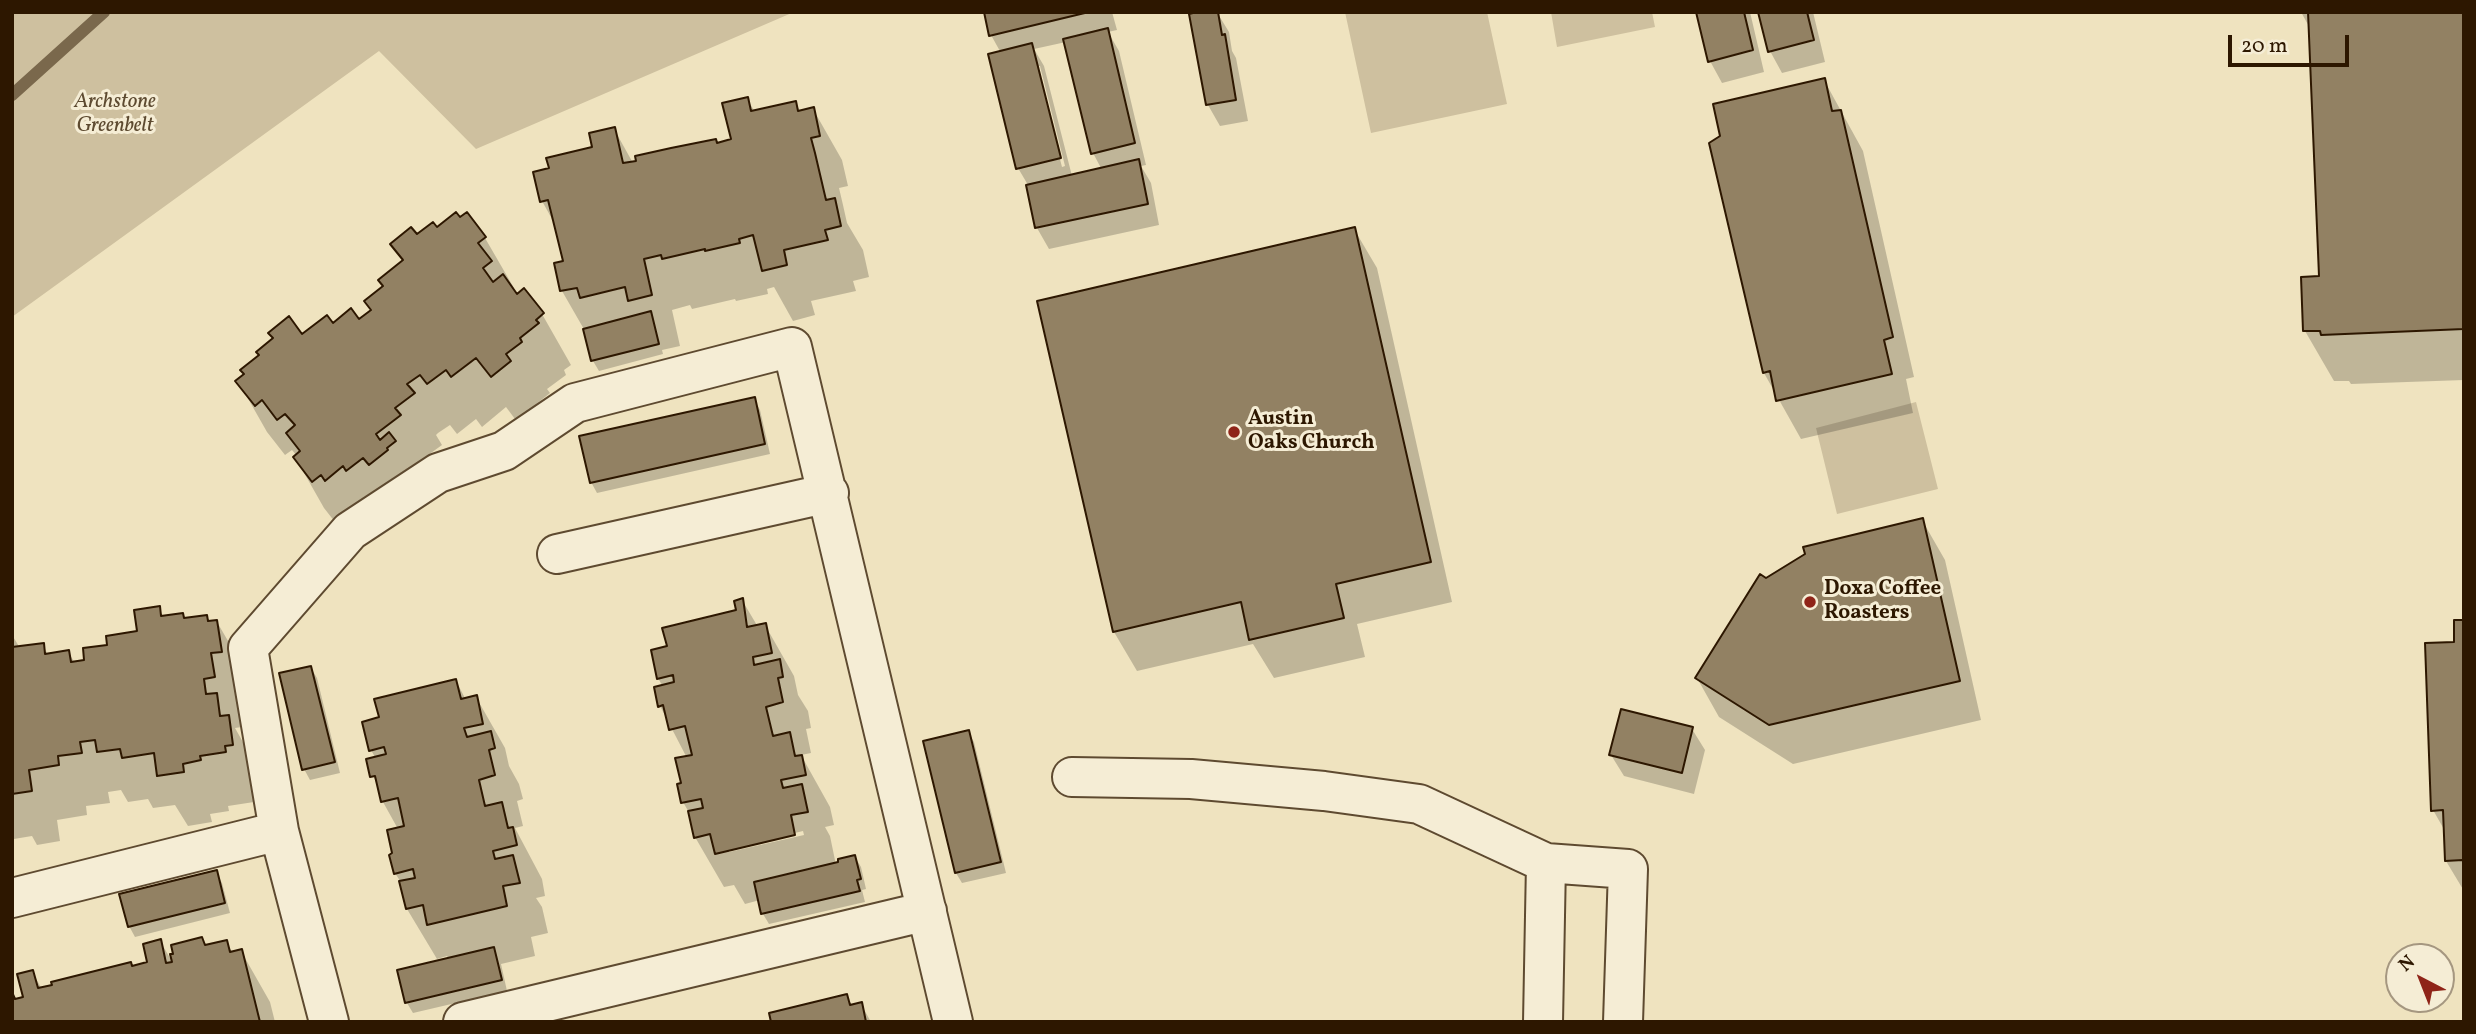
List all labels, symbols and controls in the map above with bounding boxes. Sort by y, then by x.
scale bar [2231,21,2352,65]
text: 20 m [2241,32,2287,61]
park label: Archstone Greenbelt [74,90,156,140]
place label: Austin Oaks Church [1248,407,1375,457]
marker: Austin Oaks Church [1226,424,1242,440]
place label: Doxa Coffee Roasters [1824,577,1941,627]
marker: Doxa Coffee Roasters [1802,594,1818,610]
north arrow [2385,943,2455,1013]
text: N [2393,950,2421,978]

